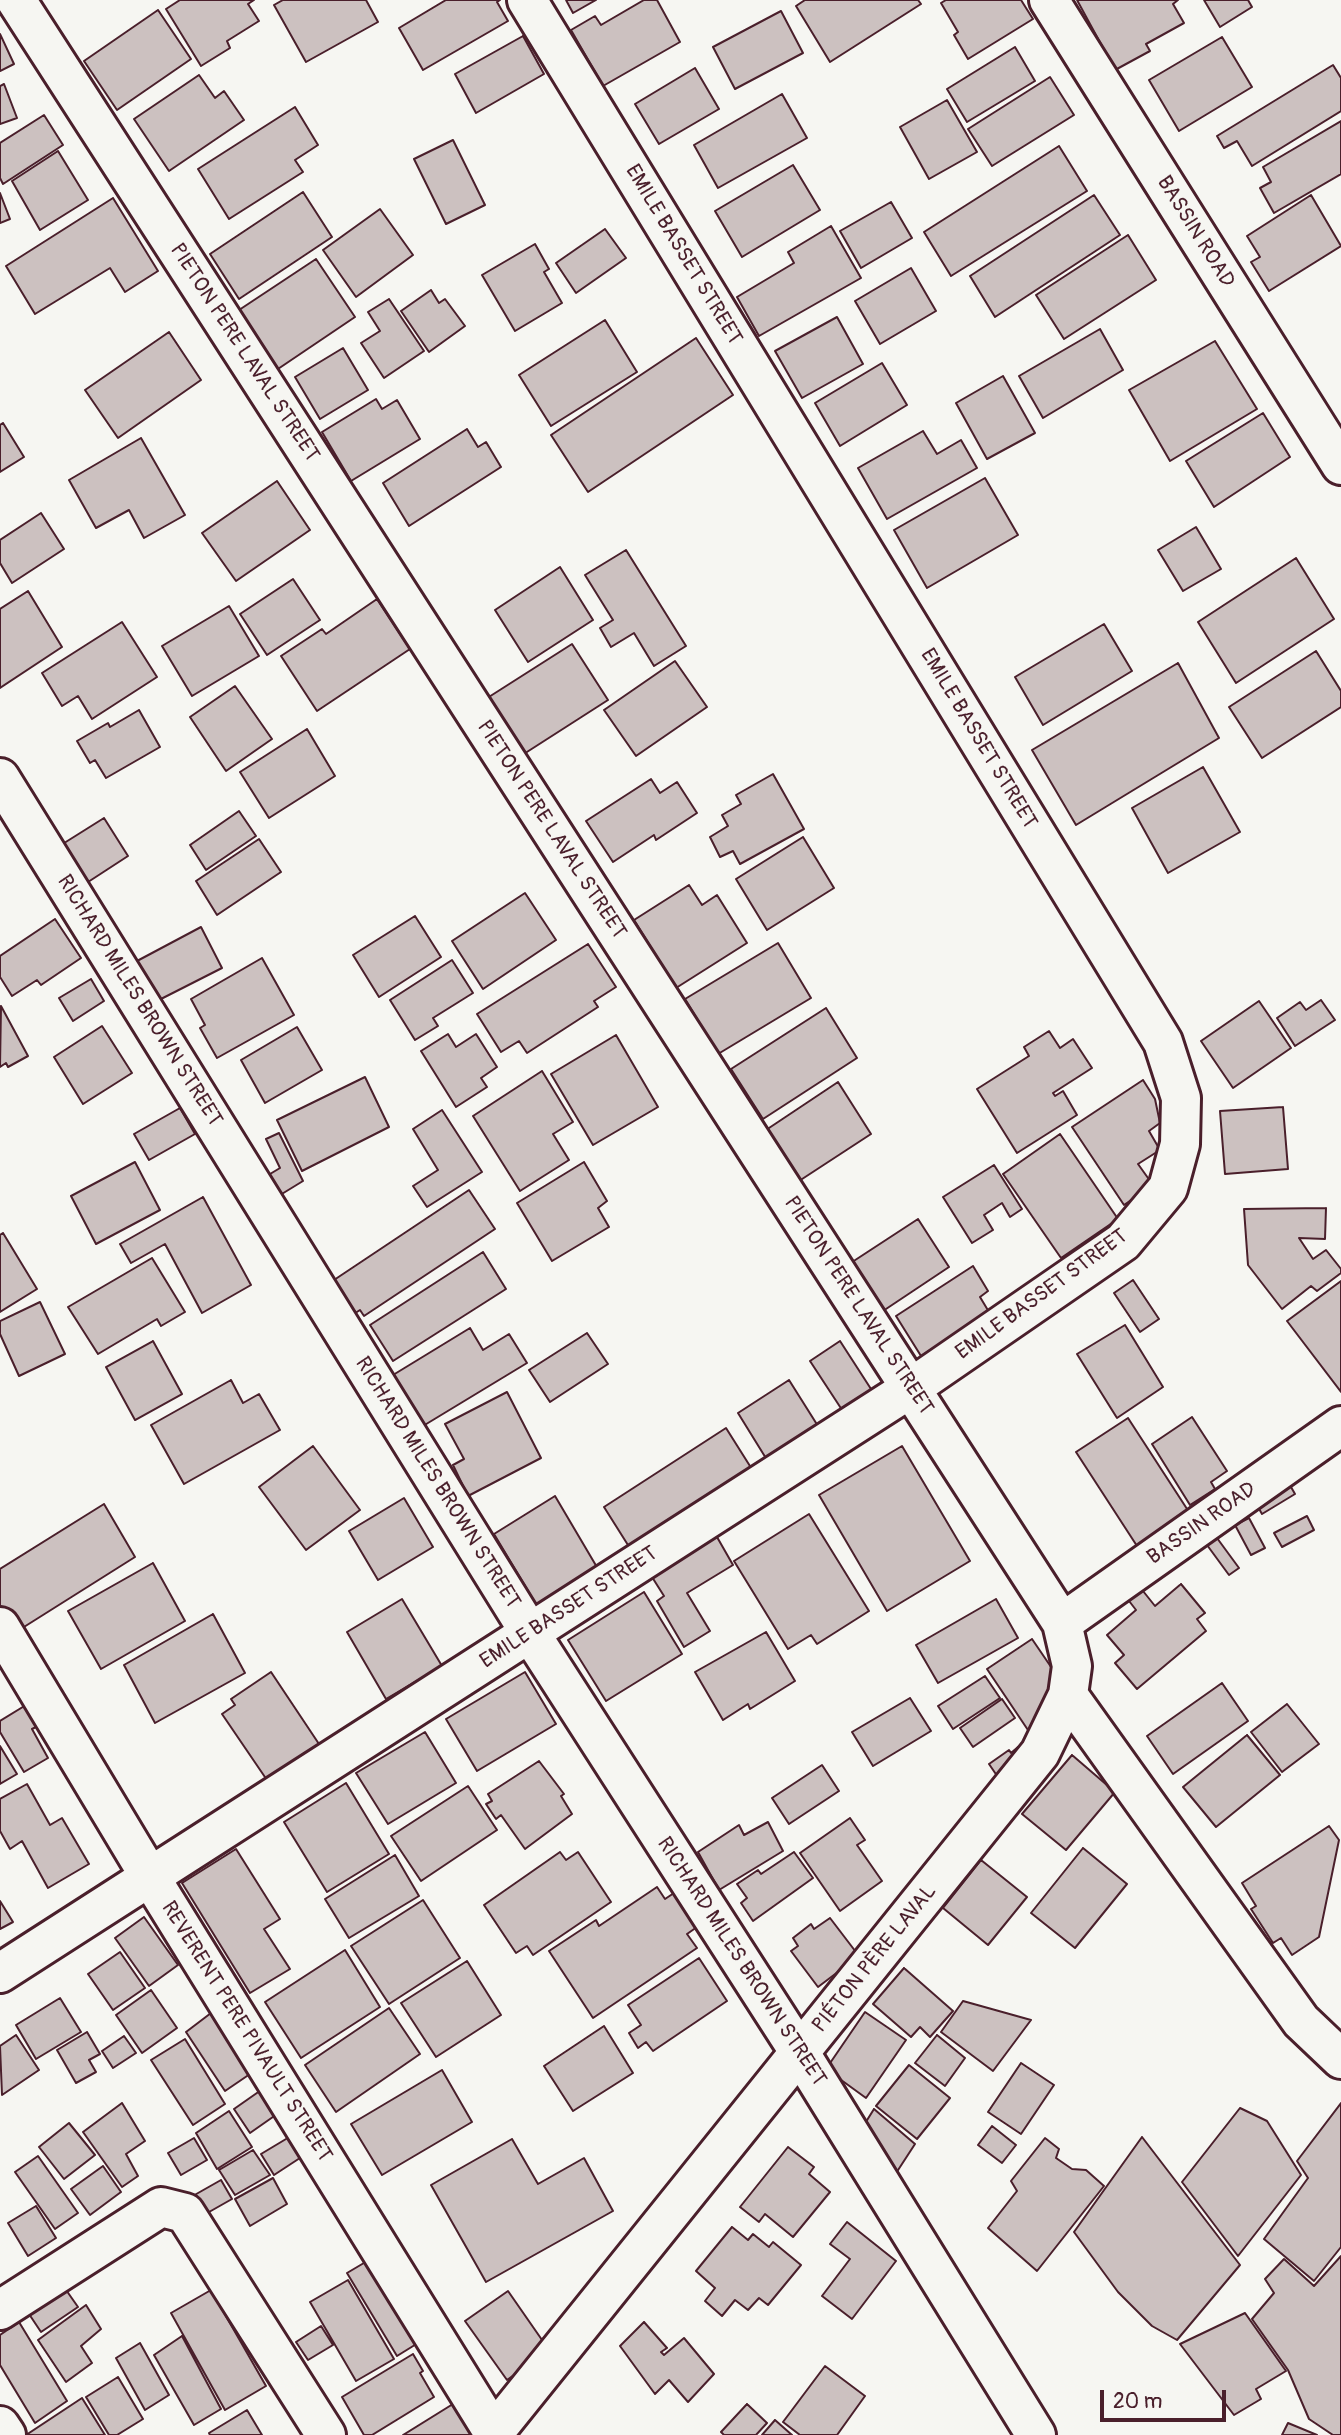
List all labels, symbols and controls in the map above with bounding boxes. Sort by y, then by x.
street label: EMILE BASSET STREET [619,160,747,350]
street label: BASSIN ROAD [1151,171,1239,293]
street label: PIETON PERE LAVAL STREET [164,239,324,467]
street label: EMILE BASSET STREET [914,644,1042,834]
street label: PIETON PERE LAVAL STREET [471,716,631,944]
street label: RICHARD MILES BROWN STREET [51,870,227,1132]
street label: PIETON PERE LAVAL STREET [778,1192,938,1420]
street label: EMILE BASSET STREET [951,1224,1133,1366]
street label: RICHARD MILES BROWN STREET [349,1352,525,1614]
street label: BASSIN ROAD [1143,1477,1261,1571]
street label: EMILE BASSET STREET [476,1541,662,1675]
street label: RICHARD MILES BROWN STREET [651,1833,831,2091]
street label: PIÉTON PÈRE LAVAL [808,1880,942,2038]
street label: REVERENT PERE PIVAULT STREET [155,1897,337,2167]
scale bar [1103,2376,1229,2420]
text: 20 m [1113,2388,1162,2415]

